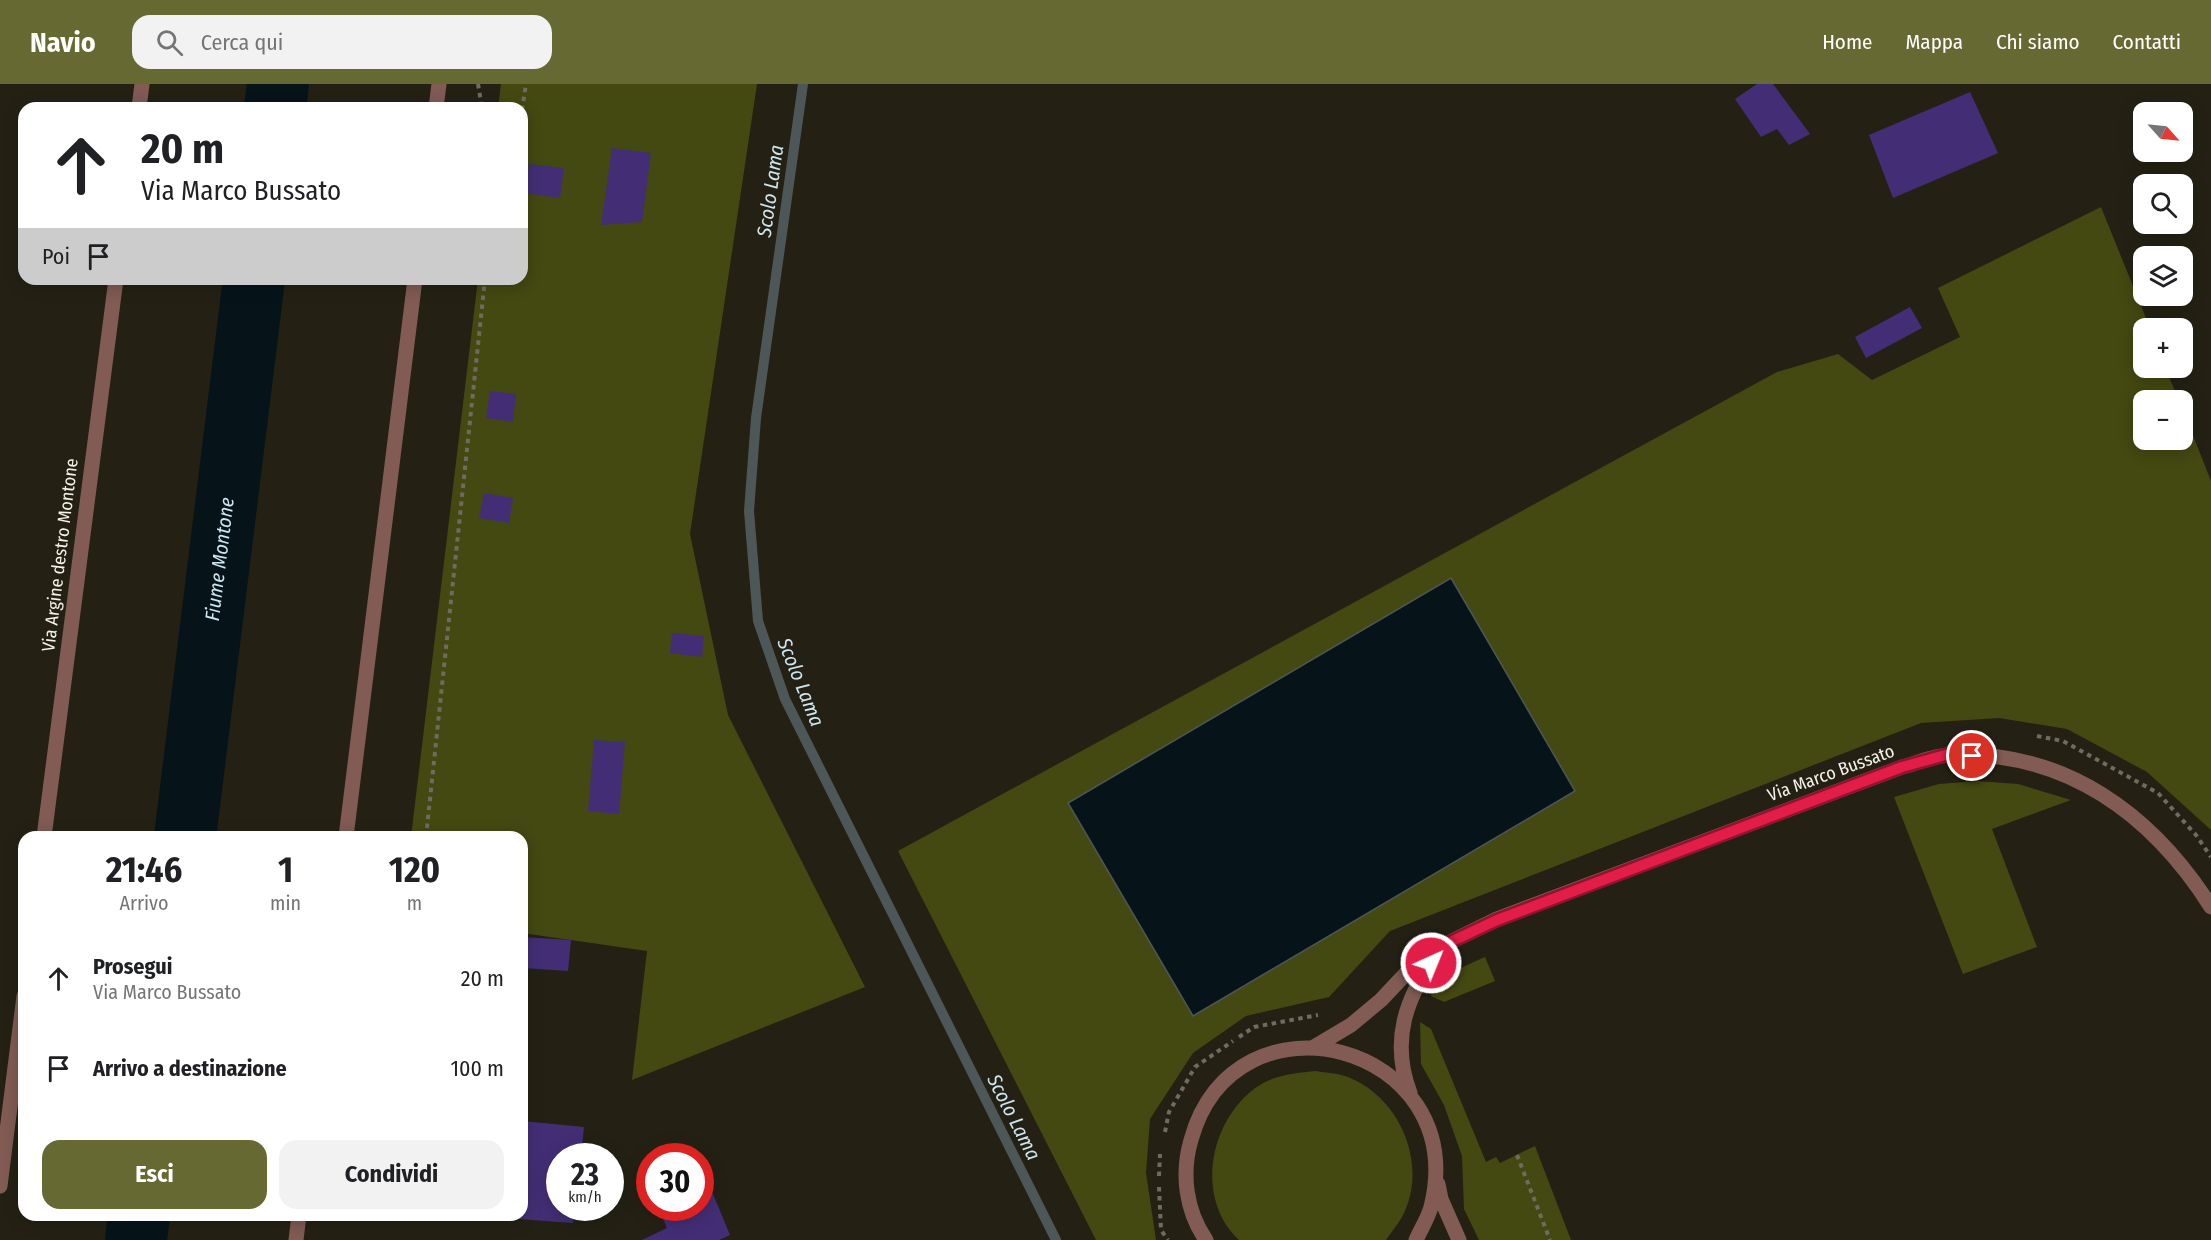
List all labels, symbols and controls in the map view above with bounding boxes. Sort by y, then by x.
search box [132,15,552,69]
text: Navio [30,26,96,59]
icon: search [153,26,186,59]
text: Cerca qui [201,29,283,56]
text: Home [1822,29,1872,55]
text: Mappa [1905,29,1963,55]
text: Chi siamo [1996,29,2080,55]
text: Contatti [2113,29,2181,55]
north arrow [2133,102,2193,162]
map controls [2133,102,2193,450]
text: 20 m [141,124,224,174]
icon: ahead [42,126,120,204]
water label: Scolo Lama [752,143,788,240]
button: search [2133,174,2193,234]
text: Via Marco Bussato [141,175,341,207]
icon: arrive [82,240,115,273]
text: Poi [42,243,70,270]
button: layers [2133,246,2193,306]
button: + [2133,318,2193,378]
button: − [2133,390,2193,450]
street label: Via Argine destro Montone [37,457,83,653]
water label: Fiume Montone [200,495,239,622]
water label: Scolo Lama [772,633,830,730]
pin [1946,730,1997,781]
icon: arrive [1955,739,1988,772]
street label: Via Marco Bussato [1765,740,1897,806]
text: 21:46 [106,848,182,892]
text: 1 [278,848,293,892]
text: 120 [389,848,440,892]
text: Arrivo [120,891,168,915]
text: min [270,891,301,915]
text: m [407,891,422,915]
position arrow [1399,931,1463,995]
text: Prosegui [93,953,172,980]
icon: ahead [42,962,75,995]
text: 20 m [461,965,504,992]
text: Via Marco Bussato [93,980,241,1004]
icon: arrive [42,1052,75,1085]
text: Arrivo a destinazione [93,1055,287,1082]
text: 100 m [450,1055,504,1082]
water label: Scolo Lama [982,1069,1046,1164]
button: Esci [42,1140,267,1209]
button: Condividi [279,1140,504,1209]
speed limit sign: 30 [636,1143,714,1221]
text: 23 [571,1157,599,1193]
text: km/h [568,1188,602,1206]

